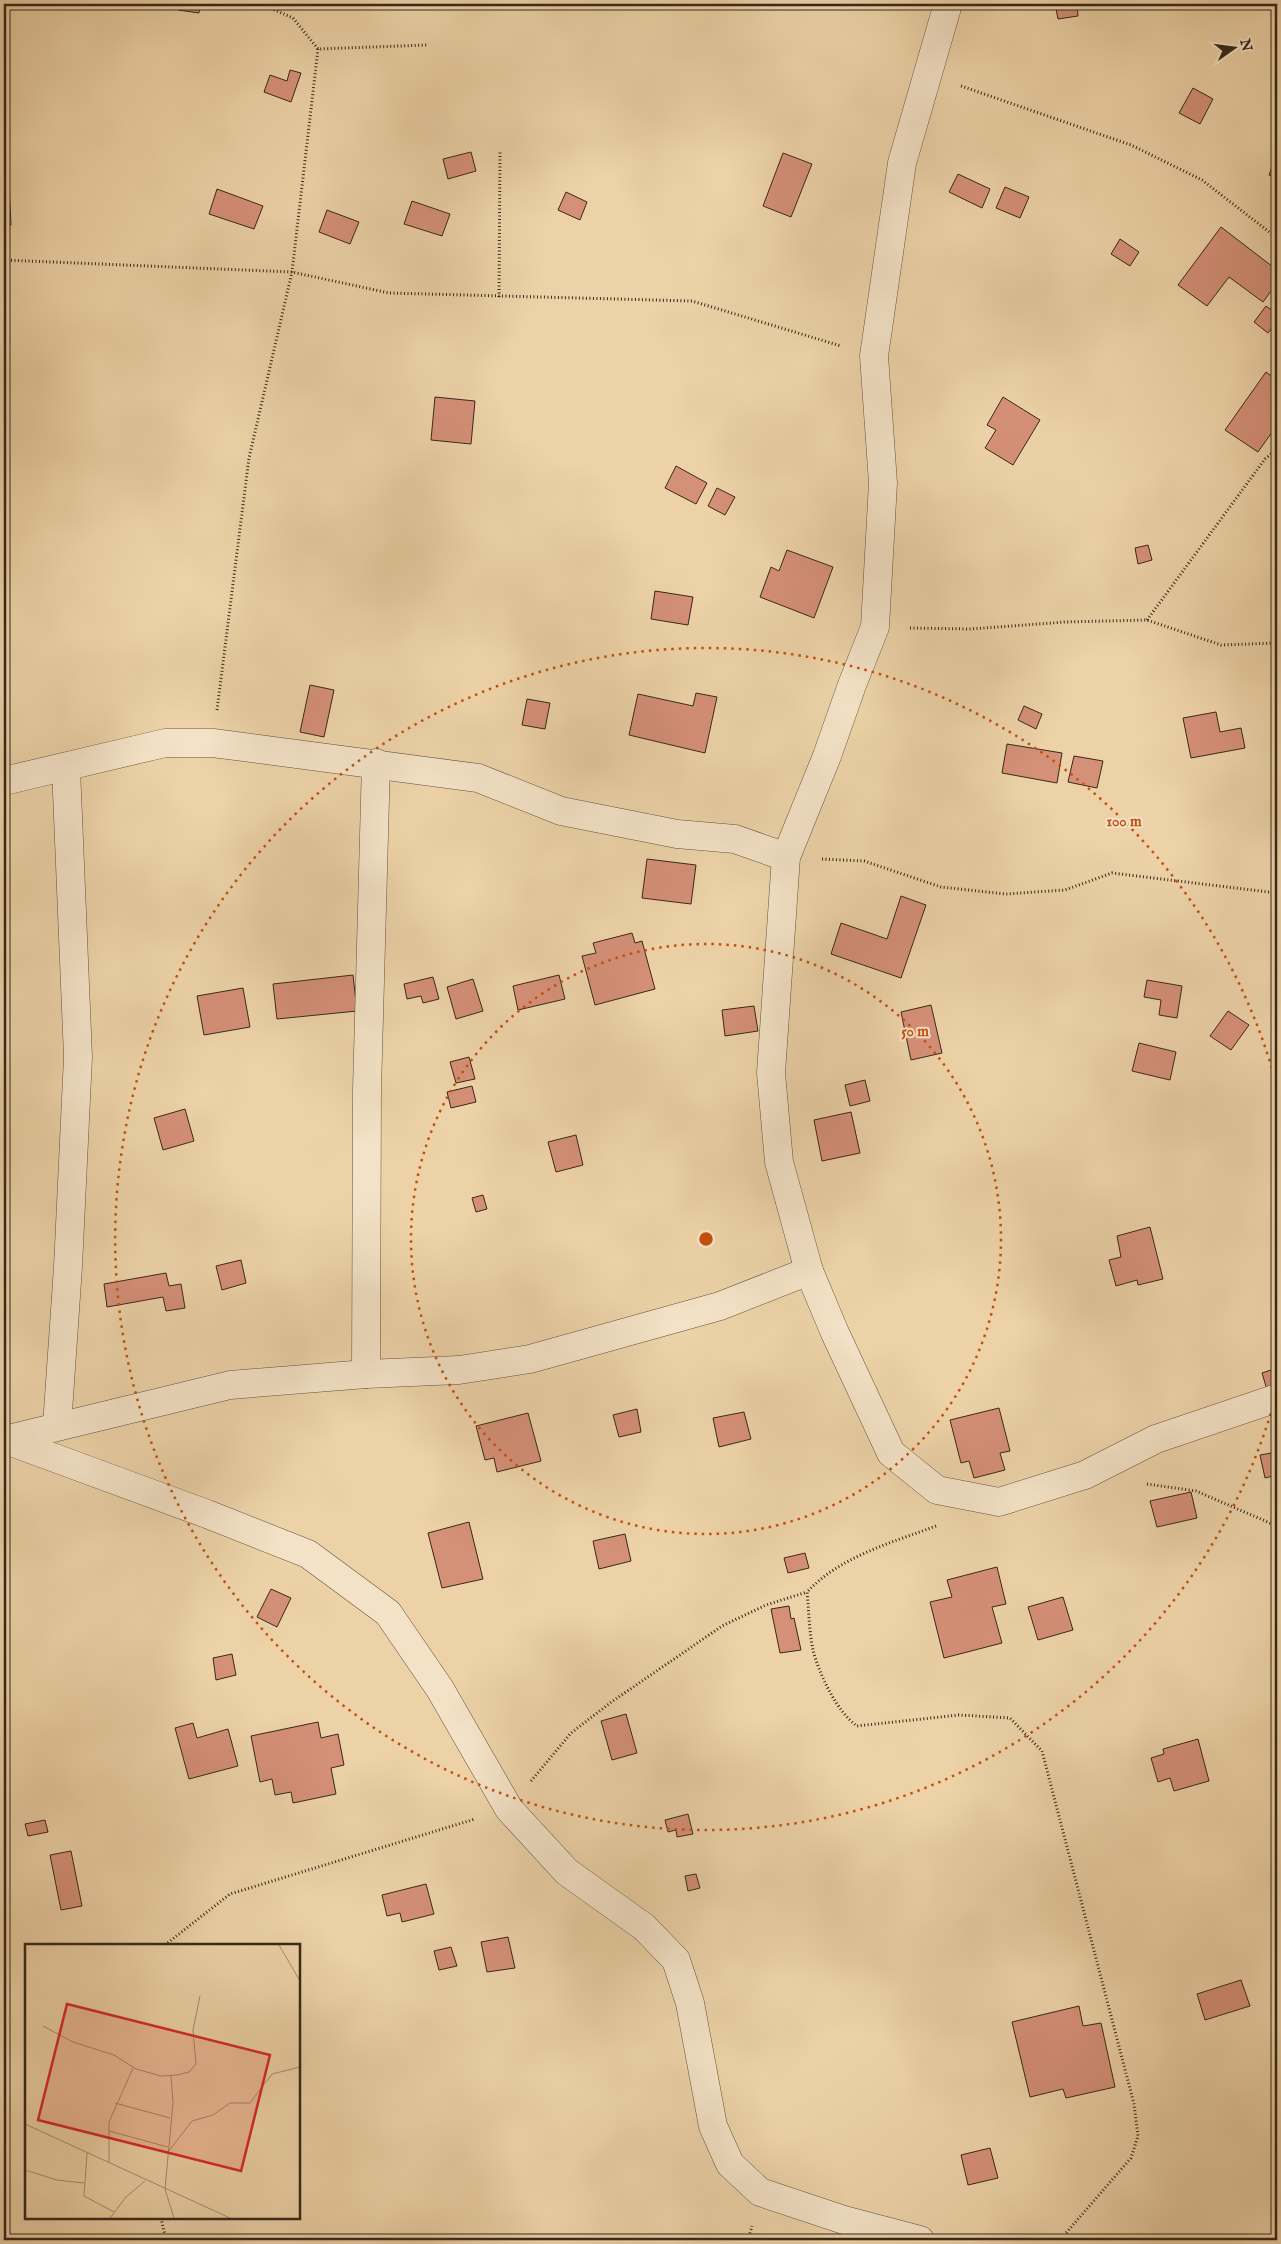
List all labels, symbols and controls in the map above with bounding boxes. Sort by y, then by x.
north arrow [1208,22,1258,72]
text: N [1235,36,1256,53]
text: 100 m [1106,812,1142,831]
text: 50 m [901,1022,929,1041]
centre of rings [697,1230,715,1248]
inset map [25,1944,300,2219]

